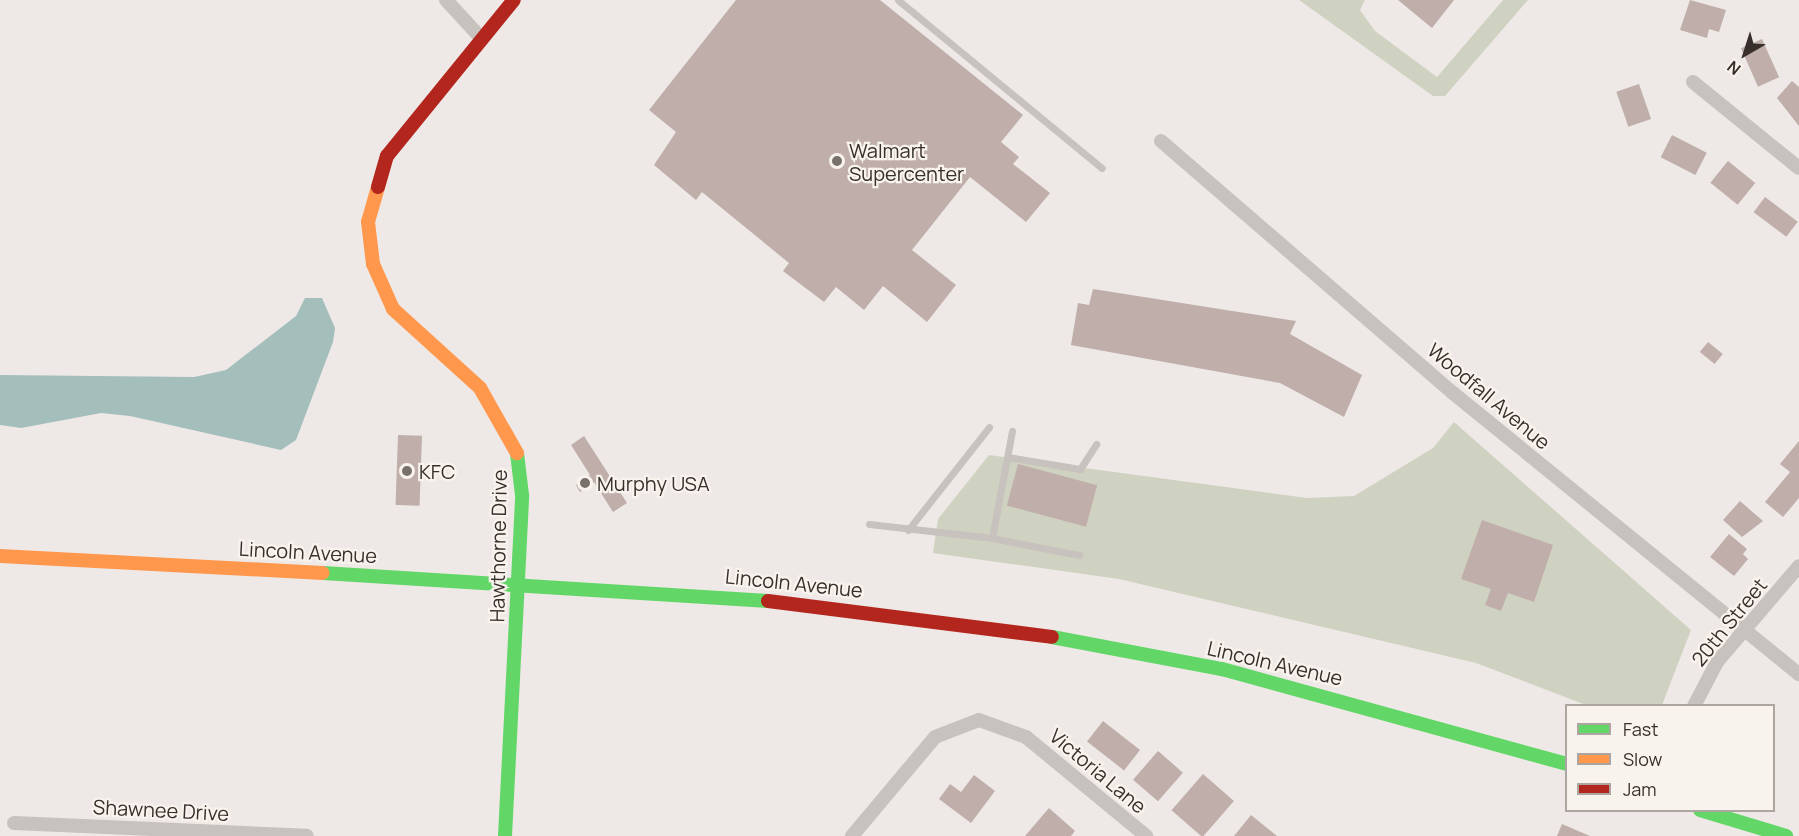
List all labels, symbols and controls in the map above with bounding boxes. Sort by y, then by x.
north arrow [1715,24,1775,84]
text: N [1722,56,1745,80]
place label: Walmart Supercenter [849,138,964,185]
marker: Walmart Supercenter [830,154,844,168]
street label: Woodfall Avenue [1423,338,1555,454]
place label: KFC [419,459,455,483]
marker: KFC [400,464,414,478]
street label: Hawthorne Drive [485,469,511,623]
place label: Murphy USA [597,471,710,495]
marker: Murphy USA [578,476,592,490]
street label: Lincoln Avenue [238,536,378,568]
street label: Lincoln Avenue [724,564,864,602]
street label: 20th Street [1686,573,1772,671]
street label: Lincoln Avenue [1205,636,1345,690]
legend [1565,704,1775,812]
text: Fast [1623,717,1658,741]
street label: Victoria Lane [1045,724,1151,818]
text: Slow [1623,747,1662,771]
text: Jam [1623,777,1657,801]
street label: Shawnee Drive [92,794,230,826]

